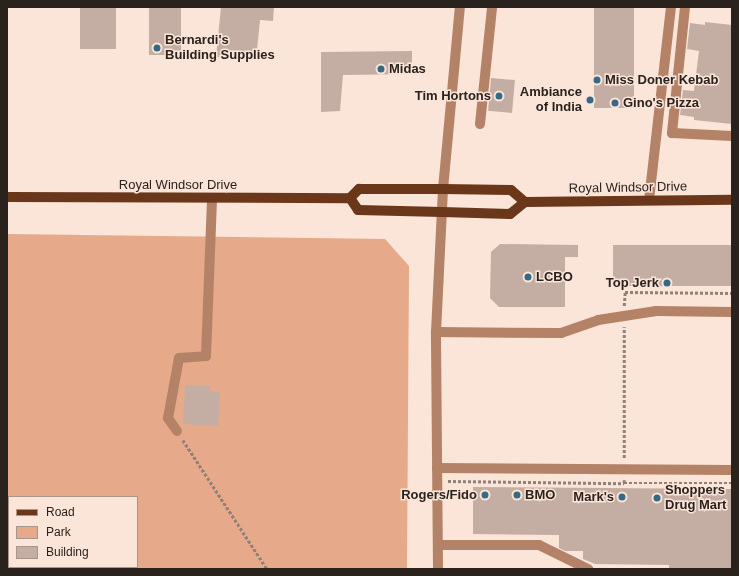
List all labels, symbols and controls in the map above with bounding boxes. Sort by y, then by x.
place label: Bernardi's Building Supplies [165,33,275,64]
marker: Bernardi's Building Supplies [152,43,162,53]
place label: Midas [389,61,426,77]
marker: Midas [376,64,386,74]
place label: Miss Doner Kebab [605,72,718,88]
marker: Miss Doner Kebab [592,75,602,85]
place label: Ambiance of India [520,85,582,116]
place label: Tim Hortons [415,88,491,104]
marker: Tim Hortons [494,91,504,101]
marker: Ambiance of India [585,95,595,105]
place label: Gino's Pizza [623,95,699,111]
marker: Gino's Pizza [610,98,620,108]
street label: Royal Windsor Drive [119,177,237,193]
street label: Royal Windsor Drive [569,179,687,197]
place label: LCBO [536,269,573,285]
marker: LCBO [523,272,533,282]
place label: Top Jerk [606,275,659,291]
marker: Top Jerk [662,278,672,288]
place label: Shoppers Drug Mart [665,483,726,514]
place label: Rogers/Fido [401,487,477,503]
place label: BMO [525,487,555,503]
place label: Mark's [573,489,614,505]
marker: Rogers/Fido [480,490,490,500]
marker: BMO [512,490,522,500]
marker: Mark's [617,492,627,502]
marker: Shoppers Drug Mart [652,493,662,503]
legend [8,496,138,568]
text: Road [46,505,75,519]
text: Park [46,525,71,539]
text: Building [46,545,89,559]

